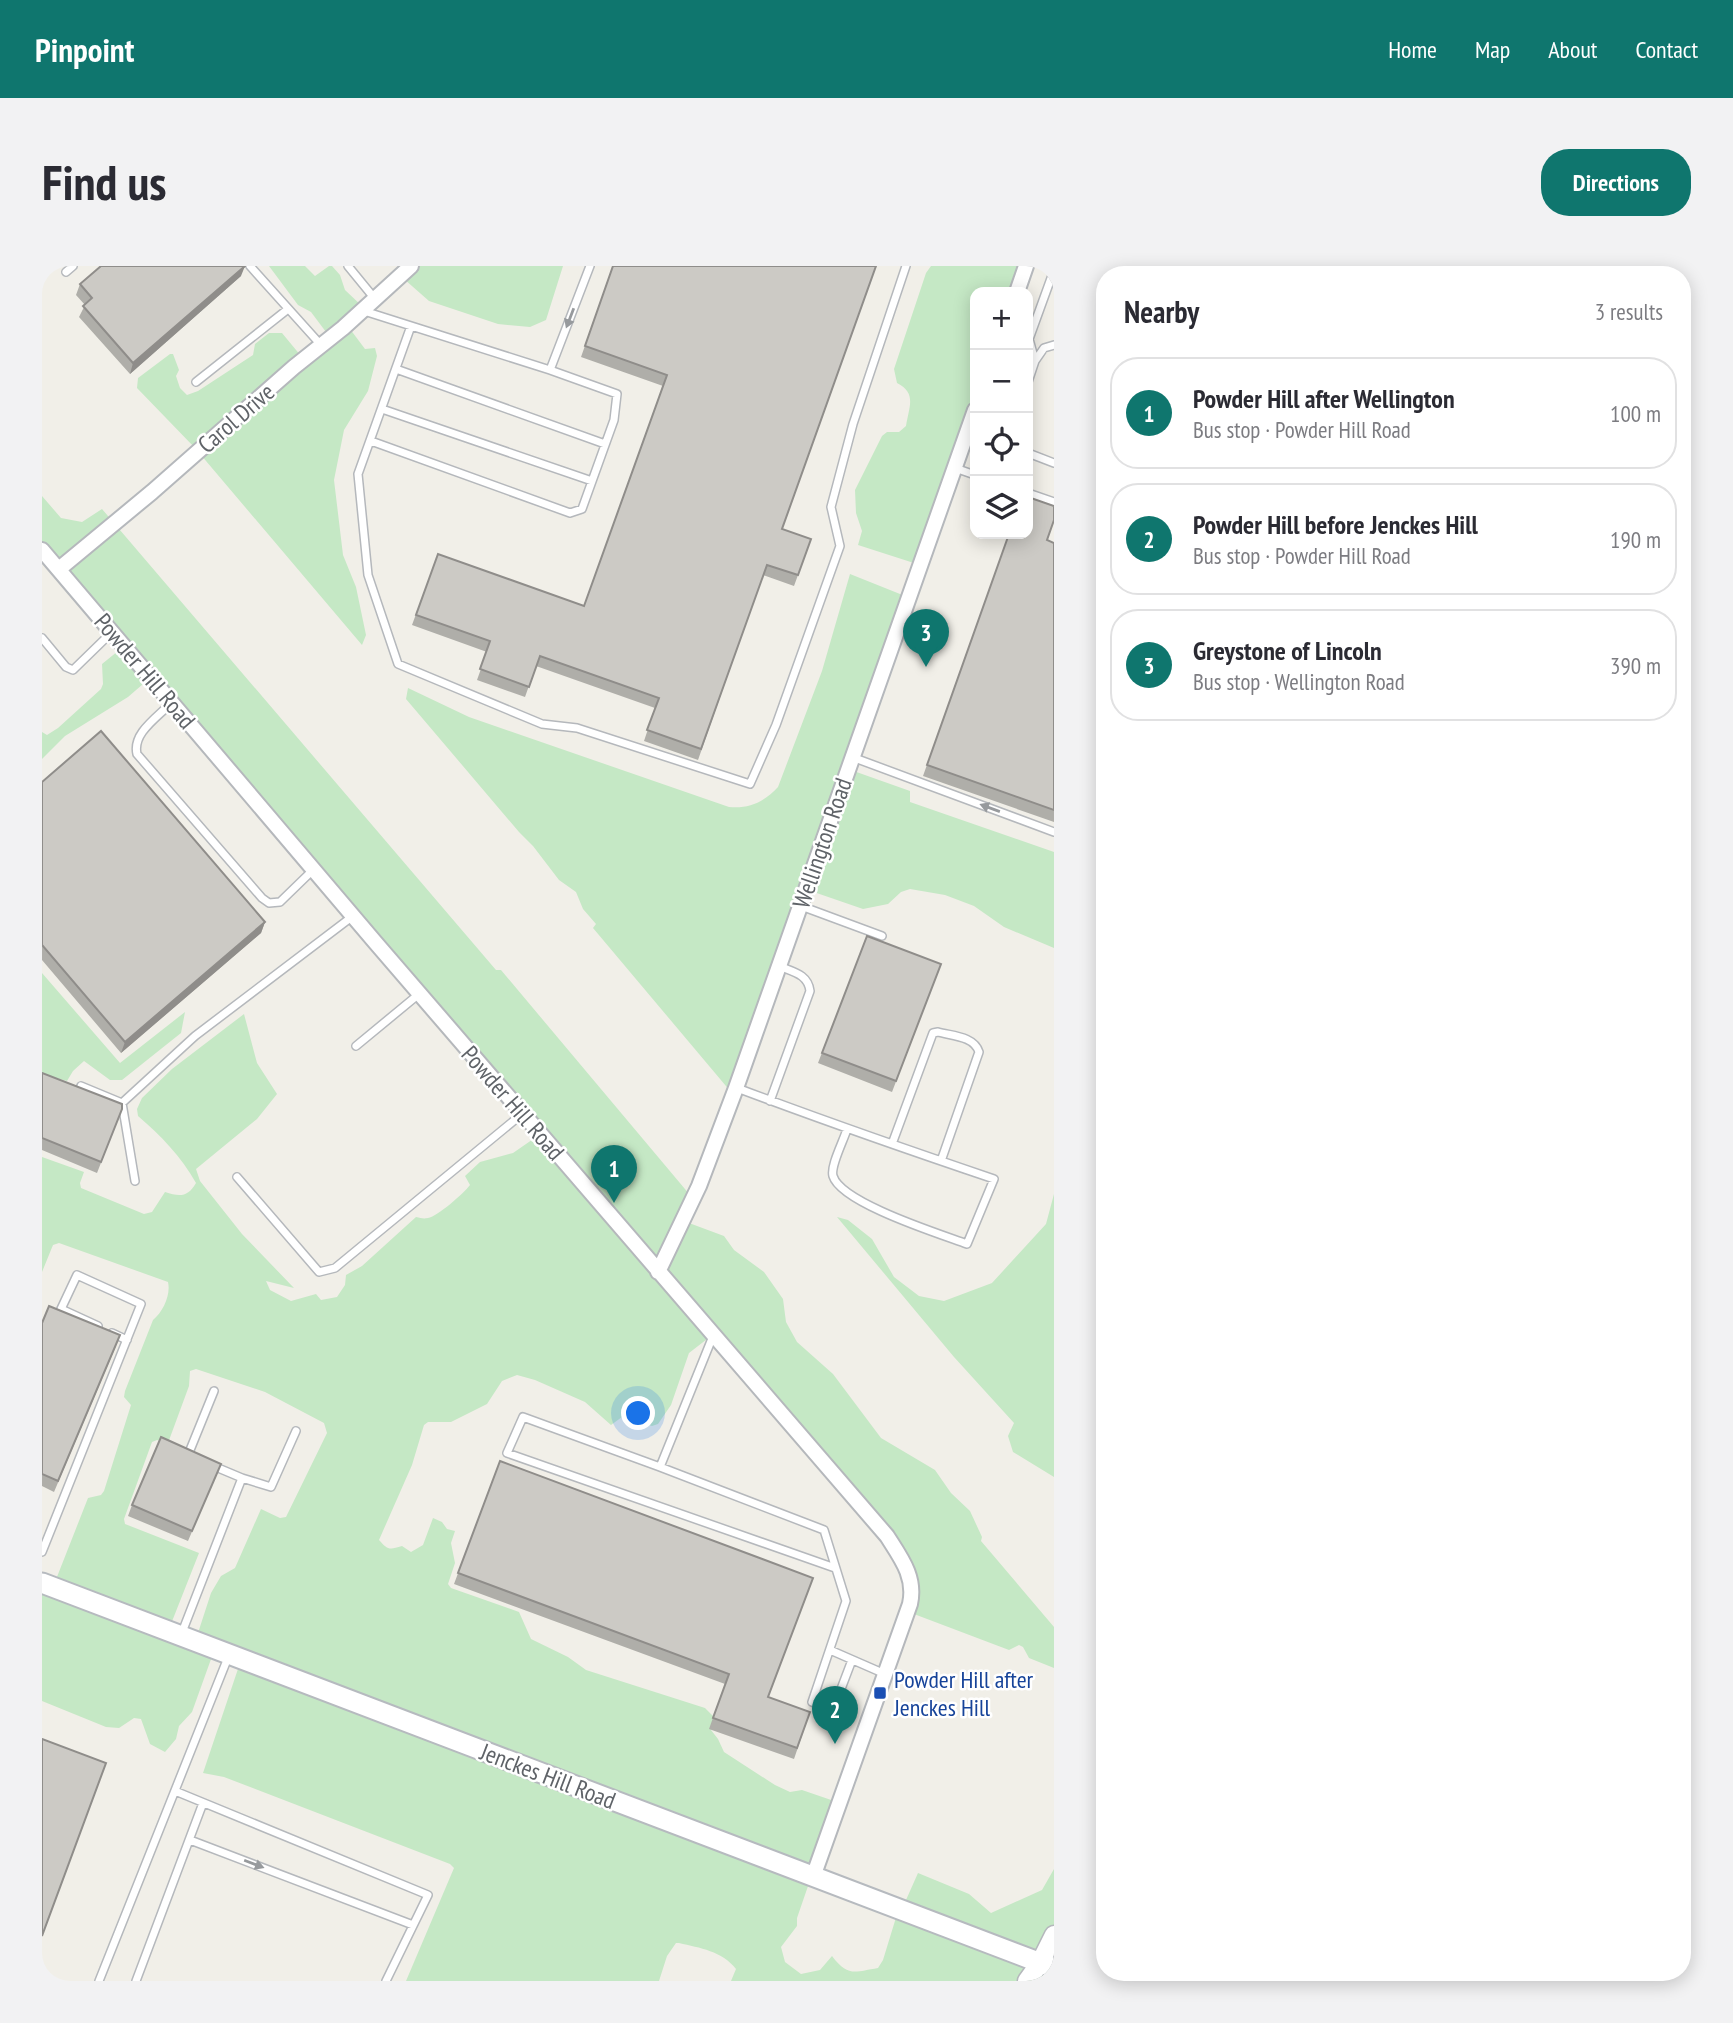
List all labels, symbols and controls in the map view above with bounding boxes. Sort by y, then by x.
text: Pinpoint [35,28,134,71]
text: Home [1388,34,1437,65]
text: Map [1475,34,1510,65]
text: About [1548,34,1597,65]
text: Contact [1635,34,1698,65]
button: Directions [1541,149,1691,216]
text: Find us [42,150,166,214]
map controls [970,287,1033,539]
button: + [970,287,1033,350]
text: Nearby [1124,292,1199,331]
text: 3 results [1595,297,1663,326]
one-way arrow [564,307,575,328]
button: − [970,350,1033,413]
street label: Carol Drive [191,376,281,460]
text: Powder Hill after Wellington [1193,382,1455,415]
text: 1 [1144,399,1155,428]
text: 100 m [1610,399,1661,428]
button: locate [970,413,1033,476]
text: Bus stop · Powder Hill Road [1193,415,1411,444]
button: layers [970,476,1033,539]
text: Powder Hill before Jenckes Hill [1193,508,1478,541]
text: 2 [1144,525,1155,554]
text: 190 m [1610,525,1661,554]
text: Bus stop · Powder Hill Road [1193,541,1411,570]
street label: Powder Hill Road [88,607,202,735]
pin: 3 [903,609,949,667]
text: Greystone of Lincoln [1193,634,1382,667]
text: 3 [1144,651,1155,680]
text: 390 m [1610,651,1661,680]
text: Bus stop · Wellington Road [1193,667,1405,696]
street label: Wellington Road [785,774,859,912]
one-way arrow [979,802,1000,813]
street label: Powder Hill Road [455,1039,571,1167]
pin: 1 [591,1145,637,1203]
your location [621,1396,655,1430]
place label: Powder Hill after Jenckes Hill [893,1664,1034,1723]
marker: Powder Hill after Jenckes Hill [872,1685,888,1701]
pin: 2 [812,1686,858,1744]
street label: Jenckes Hill Road [475,1736,620,1816]
one-way arrow [243,1859,264,1870]

